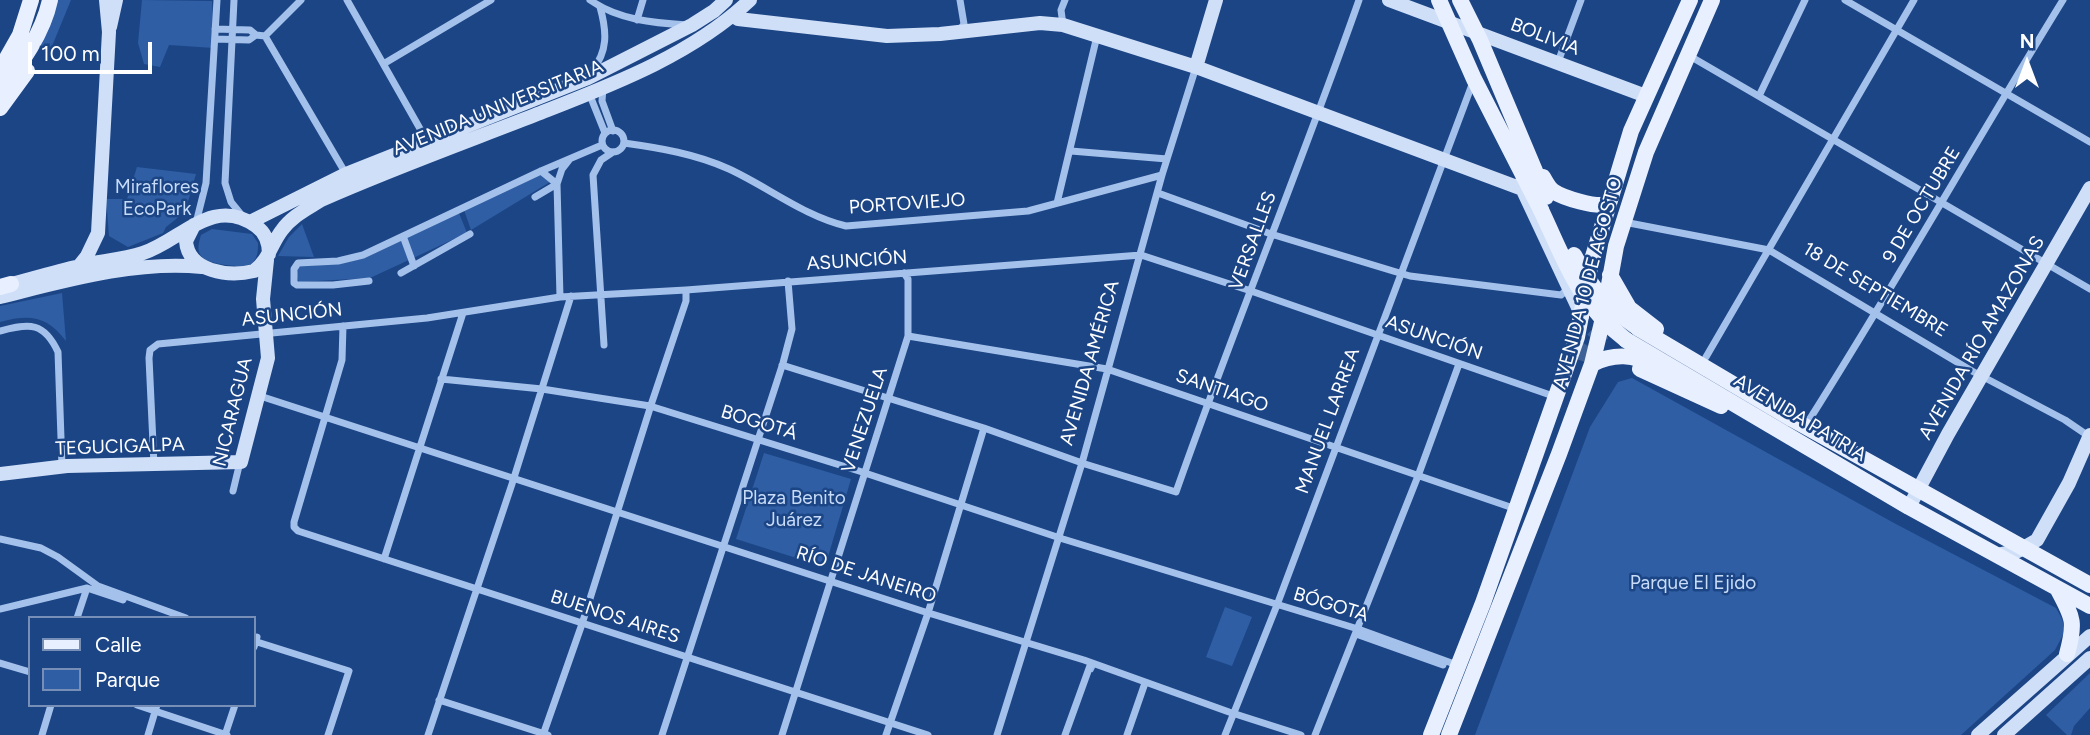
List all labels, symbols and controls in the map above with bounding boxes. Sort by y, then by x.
street label: BOLIVIA [1507,13,1583,61]
scale bar [32,28,156,72]
north arrow [1992,28,2062,98]
text: N [2020,30,2034,53]
text: 100 m [41,41,100,66]
street label: AVENIDA UNIVERSITARIA [389,55,607,161]
street label: 9 DE OCTUBRE [1878,143,1966,267]
street label: AVENIDA 10 DE AGOSTO [1549,174,1627,392]
park label: Miraflores EcoPark [115,176,199,220]
street label: VERSALLES [1225,188,1281,294]
street label: PORTOVIEJO [848,189,966,219]
street label: AVENIDA RÍO AMAZONAS [1914,232,2050,444]
street label: 18 DE SEPTIEMBRE [1798,238,1952,342]
street label: ASUNCIÓN [806,246,908,276]
street label: AVENIDA AMÉRICA [1056,278,1124,448]
street label: ASUNCIÓN [241,298,343,332]
street label: ASUNCIÓN [1383,311,1485,365]
street label: MANUEL LARREA [1291,345,1365,497]
street label: NICARAGUA [208,355,258,469]
street label: VENEZUELA [837,364,893,476]
street label: SANTIAGO [1173,365,1271,417]
street label: AVENIDA PATRIA [1729,369,1871,467]
street label: BOGOTÁ [718,401,800,445]
street label: TEGUCIGALPA [55,433,185,461]
park label: Plaza Benito Juárez [742,487,846,531]
street label: RÍO DE JANEIRO [793,542,939,608]
park label: Parque El Ejido [1630,572,1756,594]
street label: BÓGOTA [1291,583,1371,627]
street label: BUENOS AIRES [547,585,683,649]
legend [28,616,256,707]
text: Calle [95,632,142,657]
text: Parque [95,667,160,692]

